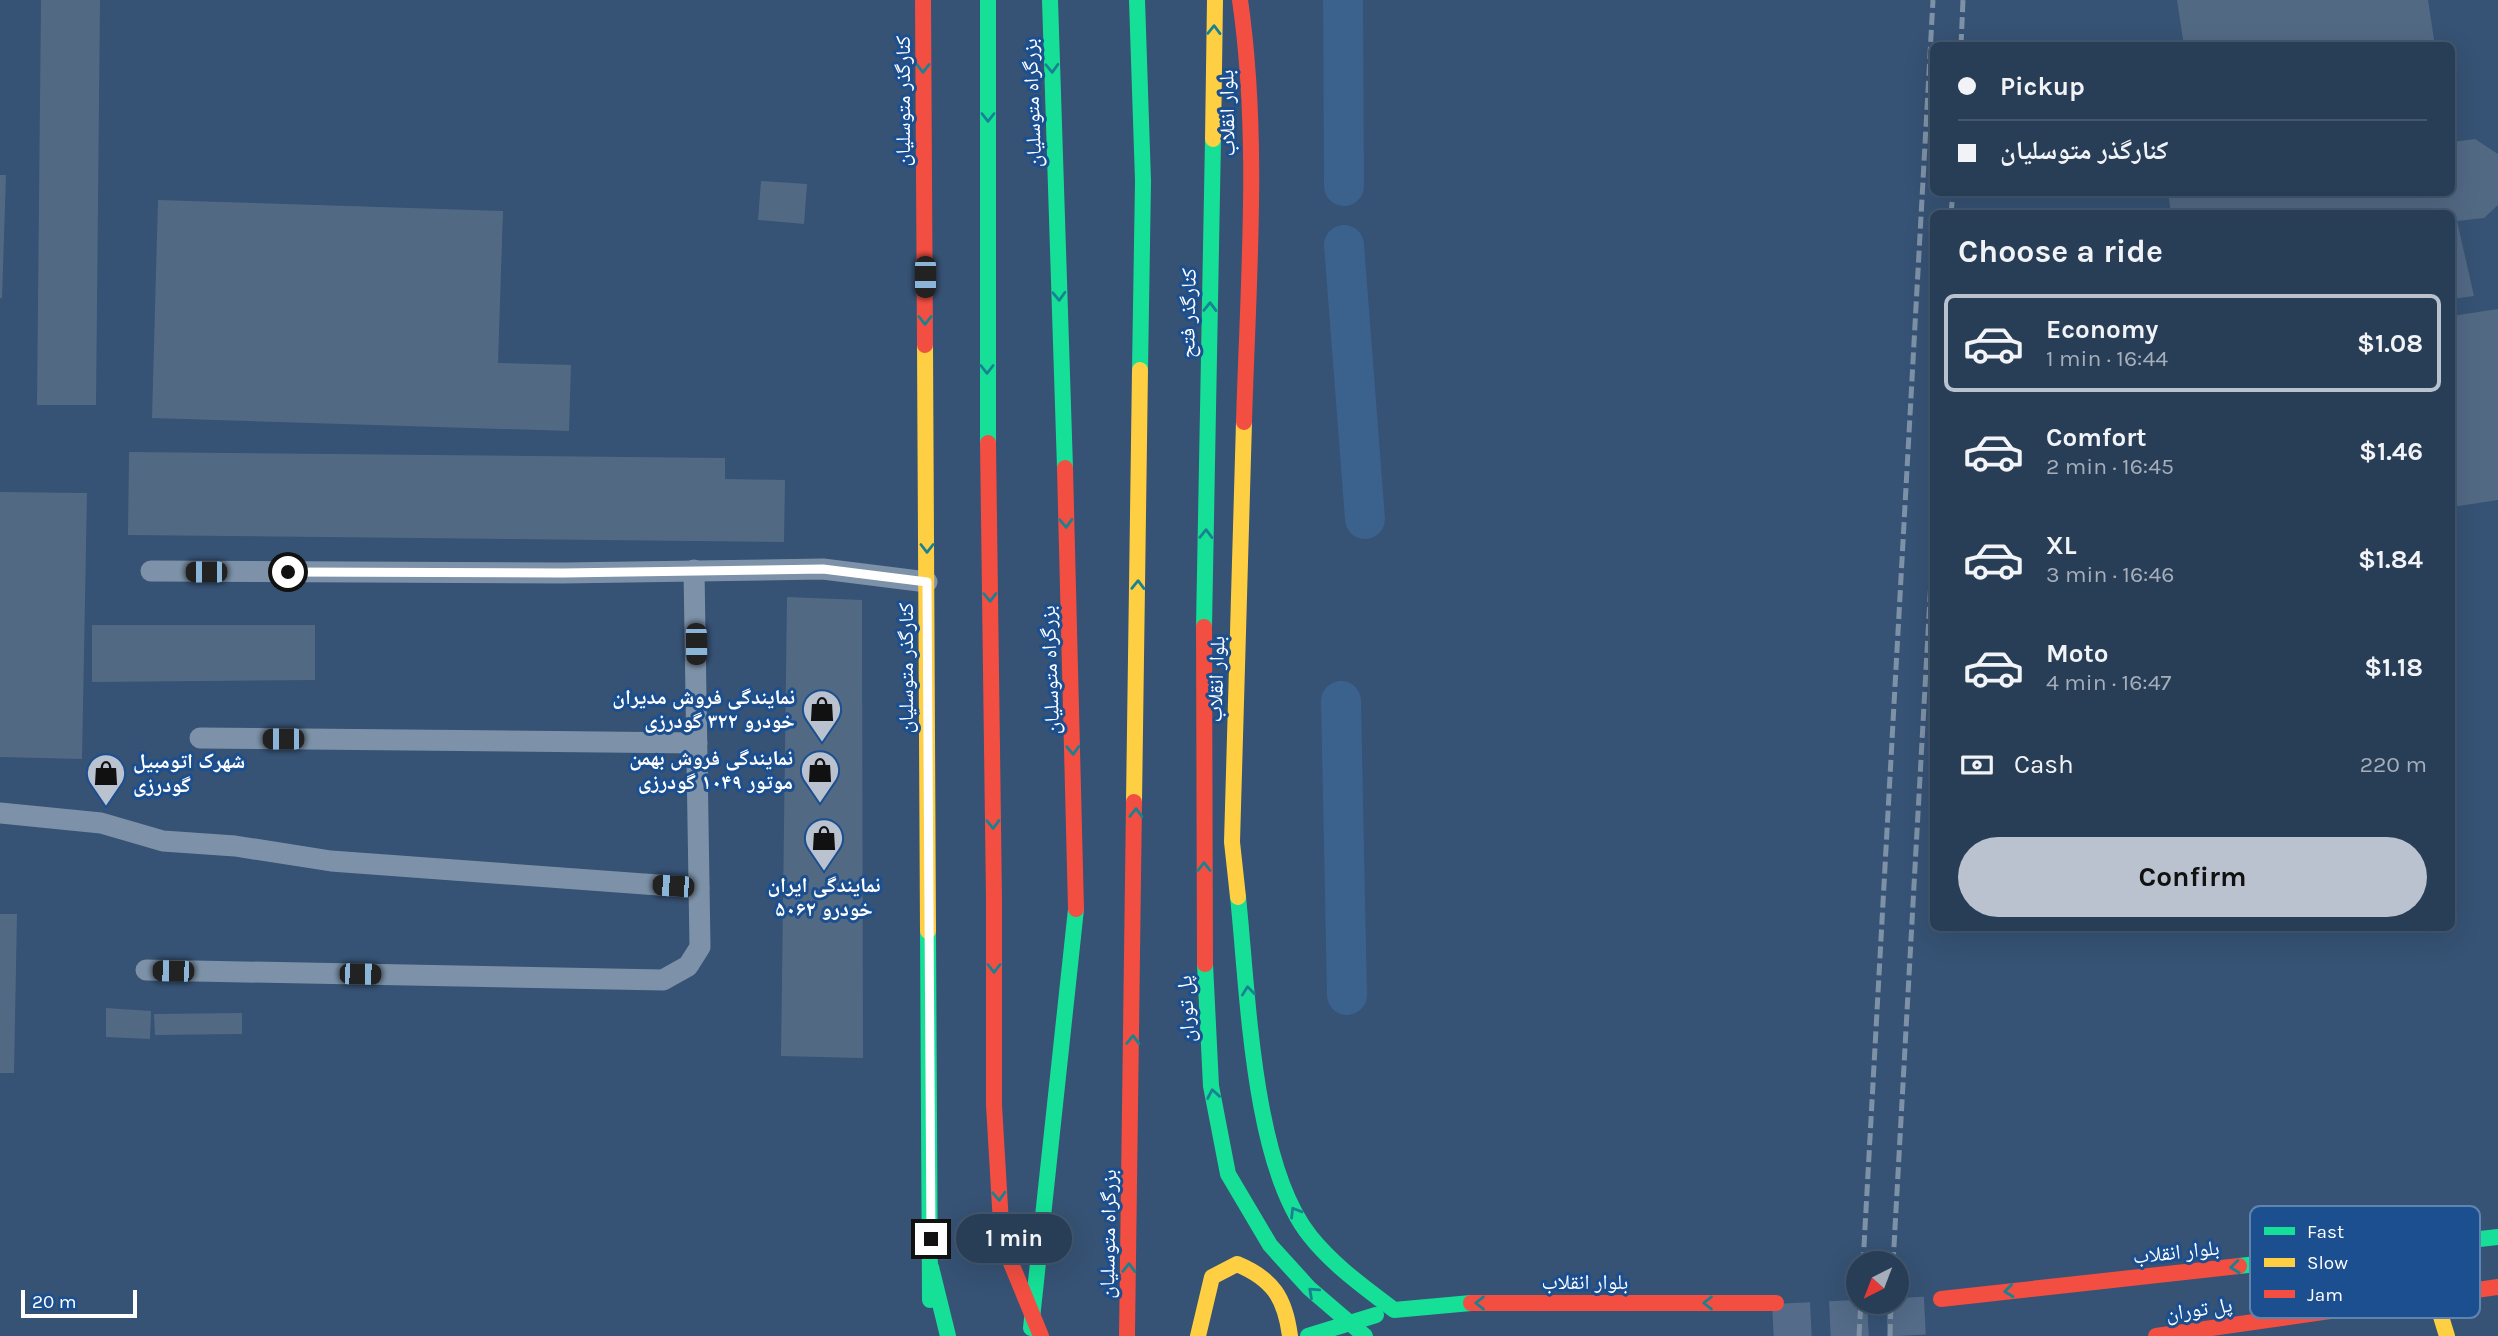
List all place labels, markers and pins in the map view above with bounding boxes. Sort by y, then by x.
place label: نمایندگی فروش مدیران خودرو ۳۲۲ گودرزی [612,685,795,733]
shop icon: نمایندگی فروش مدیران خودرو ۳۲۲ گودرزی [801,688,843,743]
place label: نمایندگی فروش بهمن موتور ۱۰۴۹ گودرزی [629,746,793,794]
place label: شهرک اتومبیل گودرزی [133,749,245,797]
shop icon: نمایندگی فروش بهمن موتور ۱۰۴۹ گودرزی [799,749,841,804]
shop icon: شهرک اتومبیل گودرزی [85,752,127,807]
shop icon: نمایندگی ایران خودرو ۵۰۶۲ [803,817,845,872]
place label: نمایندگی ایران خودرو ۵۰۶۲ [767,873,881,921]

